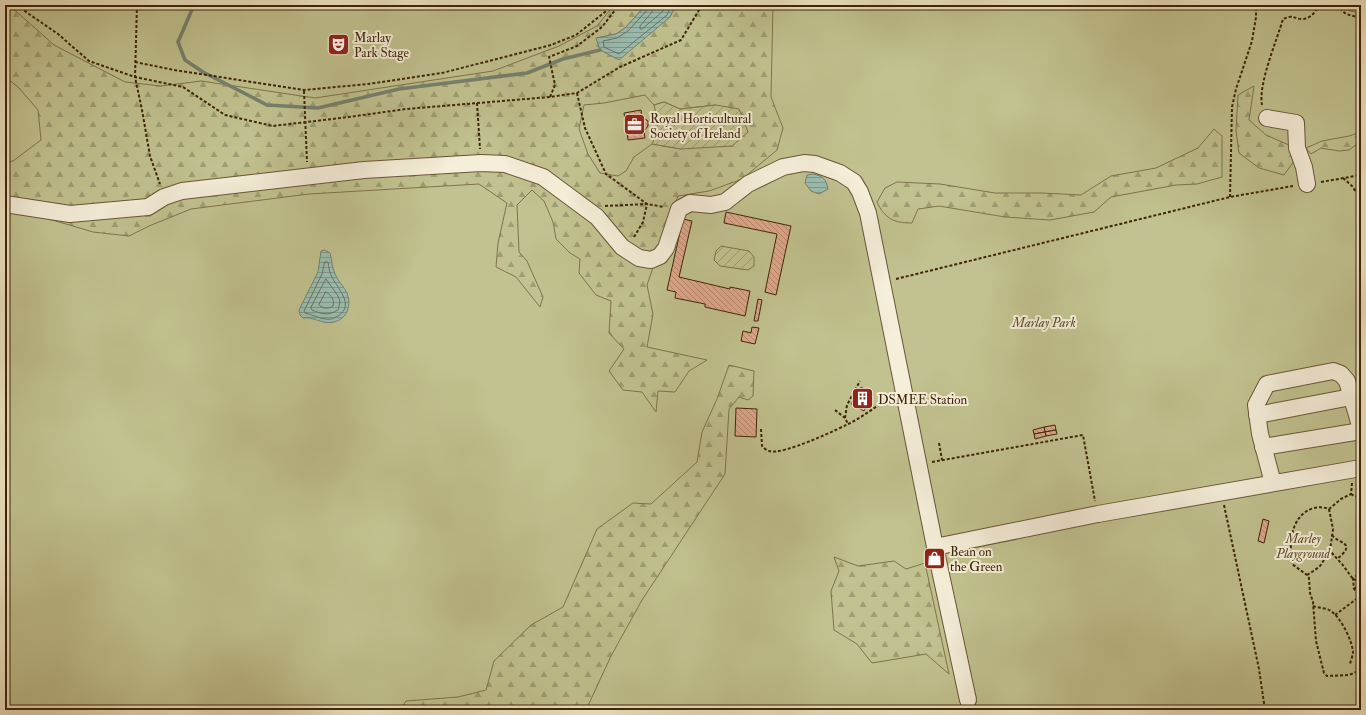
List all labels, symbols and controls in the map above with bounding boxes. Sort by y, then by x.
place label: Marlay Park Stage [354,30,410,61]
theatre icon: Marlay Park Stage [325,31,351,57]
place label: Royal Horticultural Society of Ireland [650,111,752,143]
office icon: Royal Horticultural Society of Ireland [621,112,647,138]
park label: Marlay Park [1011,315,1076,331]
building icon: DSMEE Station [849,386,875,412]
place label: DSMEE Station [878,392,968,408]
park label: Marley Playground [1275,531,1331,562]
place label: Bean on the Green [950,544,1003,575]
shop icon: Bean on the Green [921,545,947,571]

